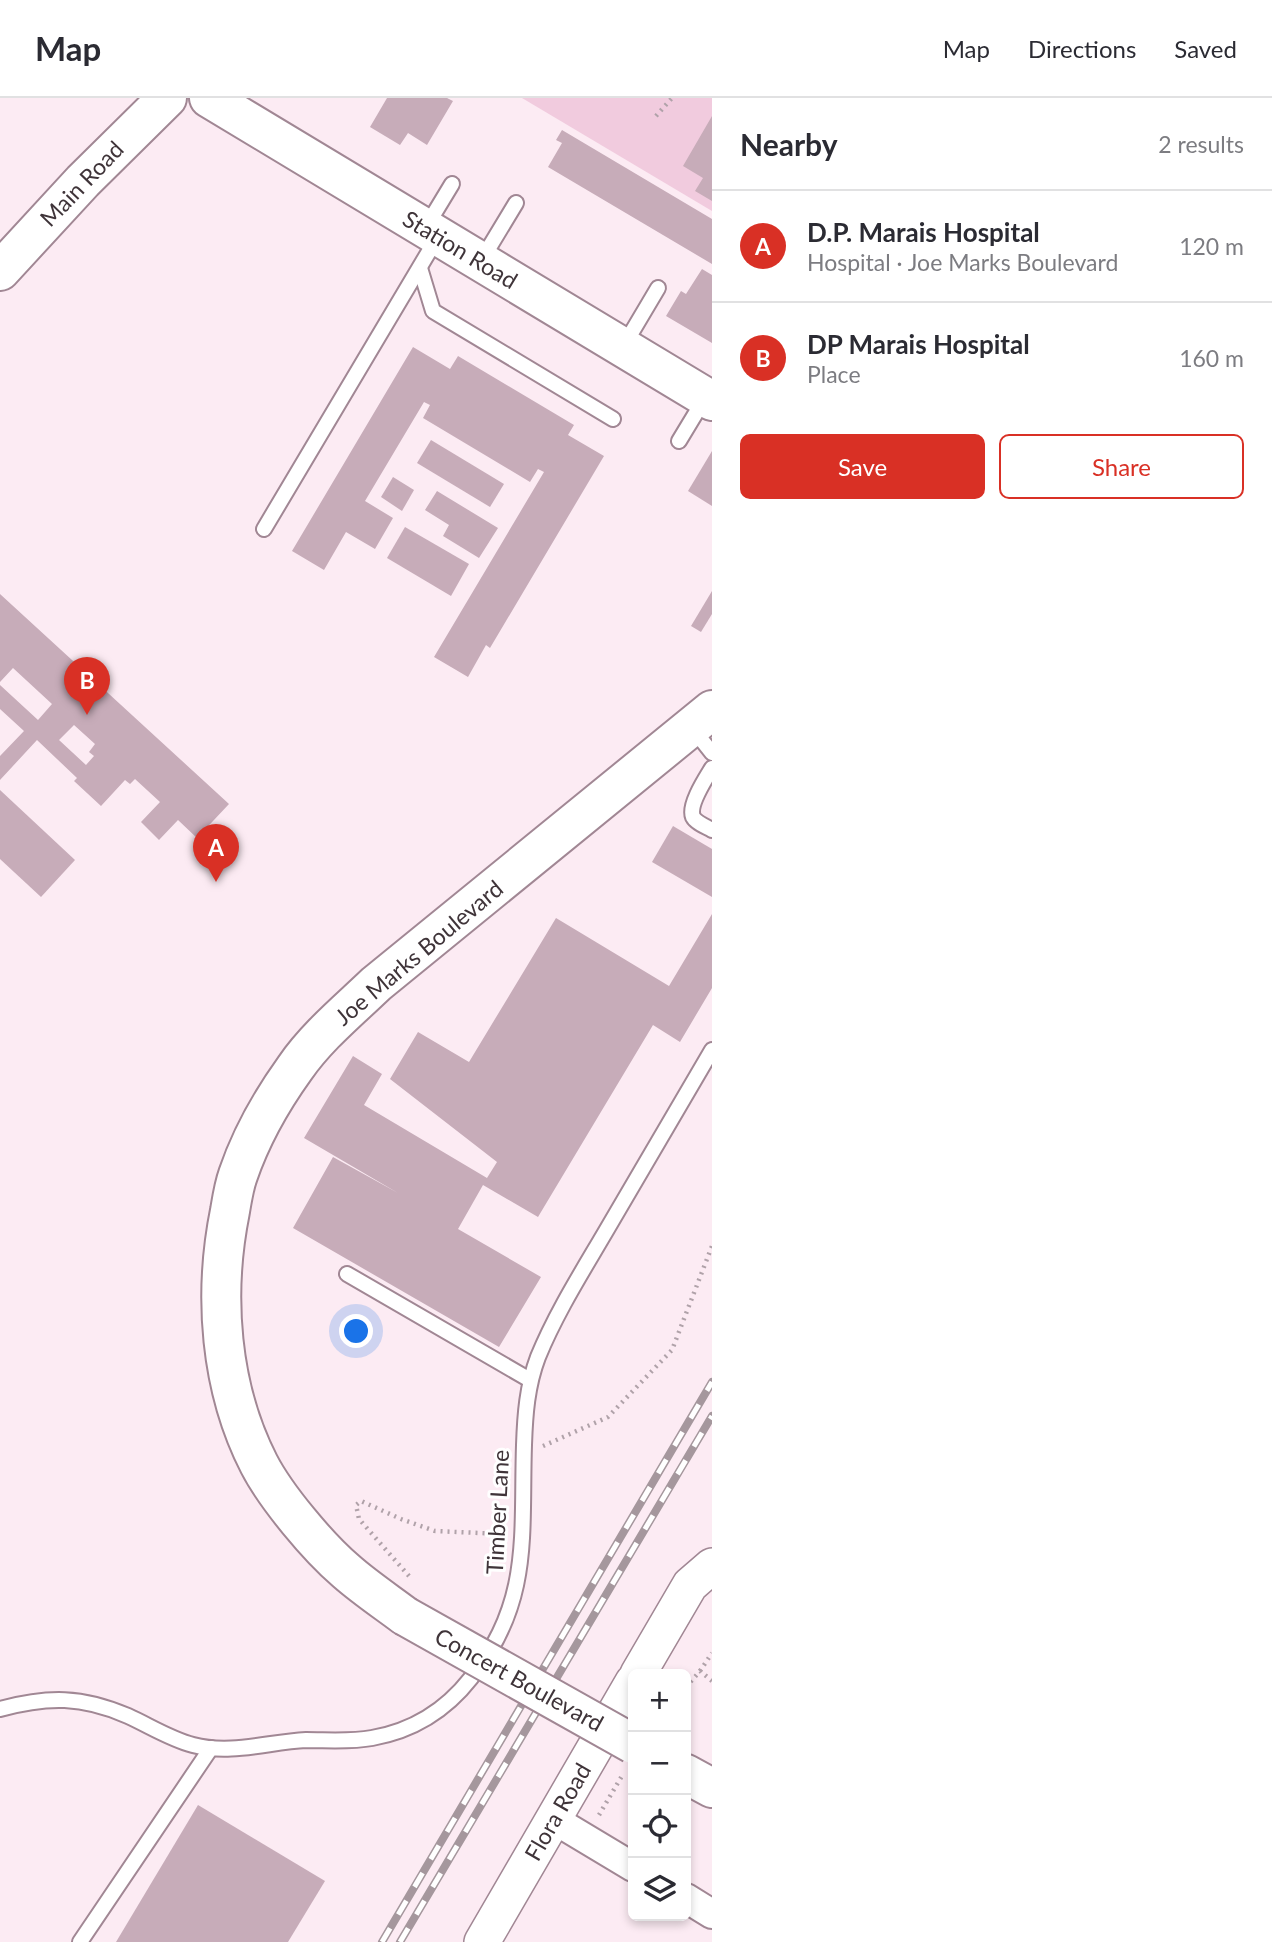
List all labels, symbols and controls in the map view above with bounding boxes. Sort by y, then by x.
text: Map [35,28,101,68]
text: Map [943,34,990,63]
text: Directions [1028,34,1136,63]
text: Saved [1174,34,1237,63]
text: Nearby [740,126,838,162]
text: 2 results [1158,130,1244,158]
street label: Main Road [34,135,129,232]
street label: Station Road [398,204,523,294]
text: D.P. Marais Hospital [807,216,1040,248]
text: A [755,232,771,260]
text: 120 m [1179,232,1244,260]
text: Hospital · Joe Marks Boulevard [807,248,1118,276]
text: DP Marais Hospital [807,328,1030,360]
text: B [755,344,771,372]
text: 160 m [1179,344,1244,372]
text: Place [807,360,861,388]
button: Save [740,434,985,499]
button: Share [999,434,1244,499]
pin: B [64,657,110,715]
pin: A [193,824,239,882]
street label: Joe Marks Boulevard [329,874,508,1031]
your location [339,1314,373,1348]
street label: Timber Lane [480,1449,514,1575]
street label: Concert Boulevard [430,1621,609,1737]
map controls [628,1669,691,1921]
button: + [628,1669,691,1732]
button: − [628,1732,691,1795]
street label: Flora Road [518,1758,596,1865]
button: locate [628,1795,691,1858]
button: layers [628,1858,691,1921]

